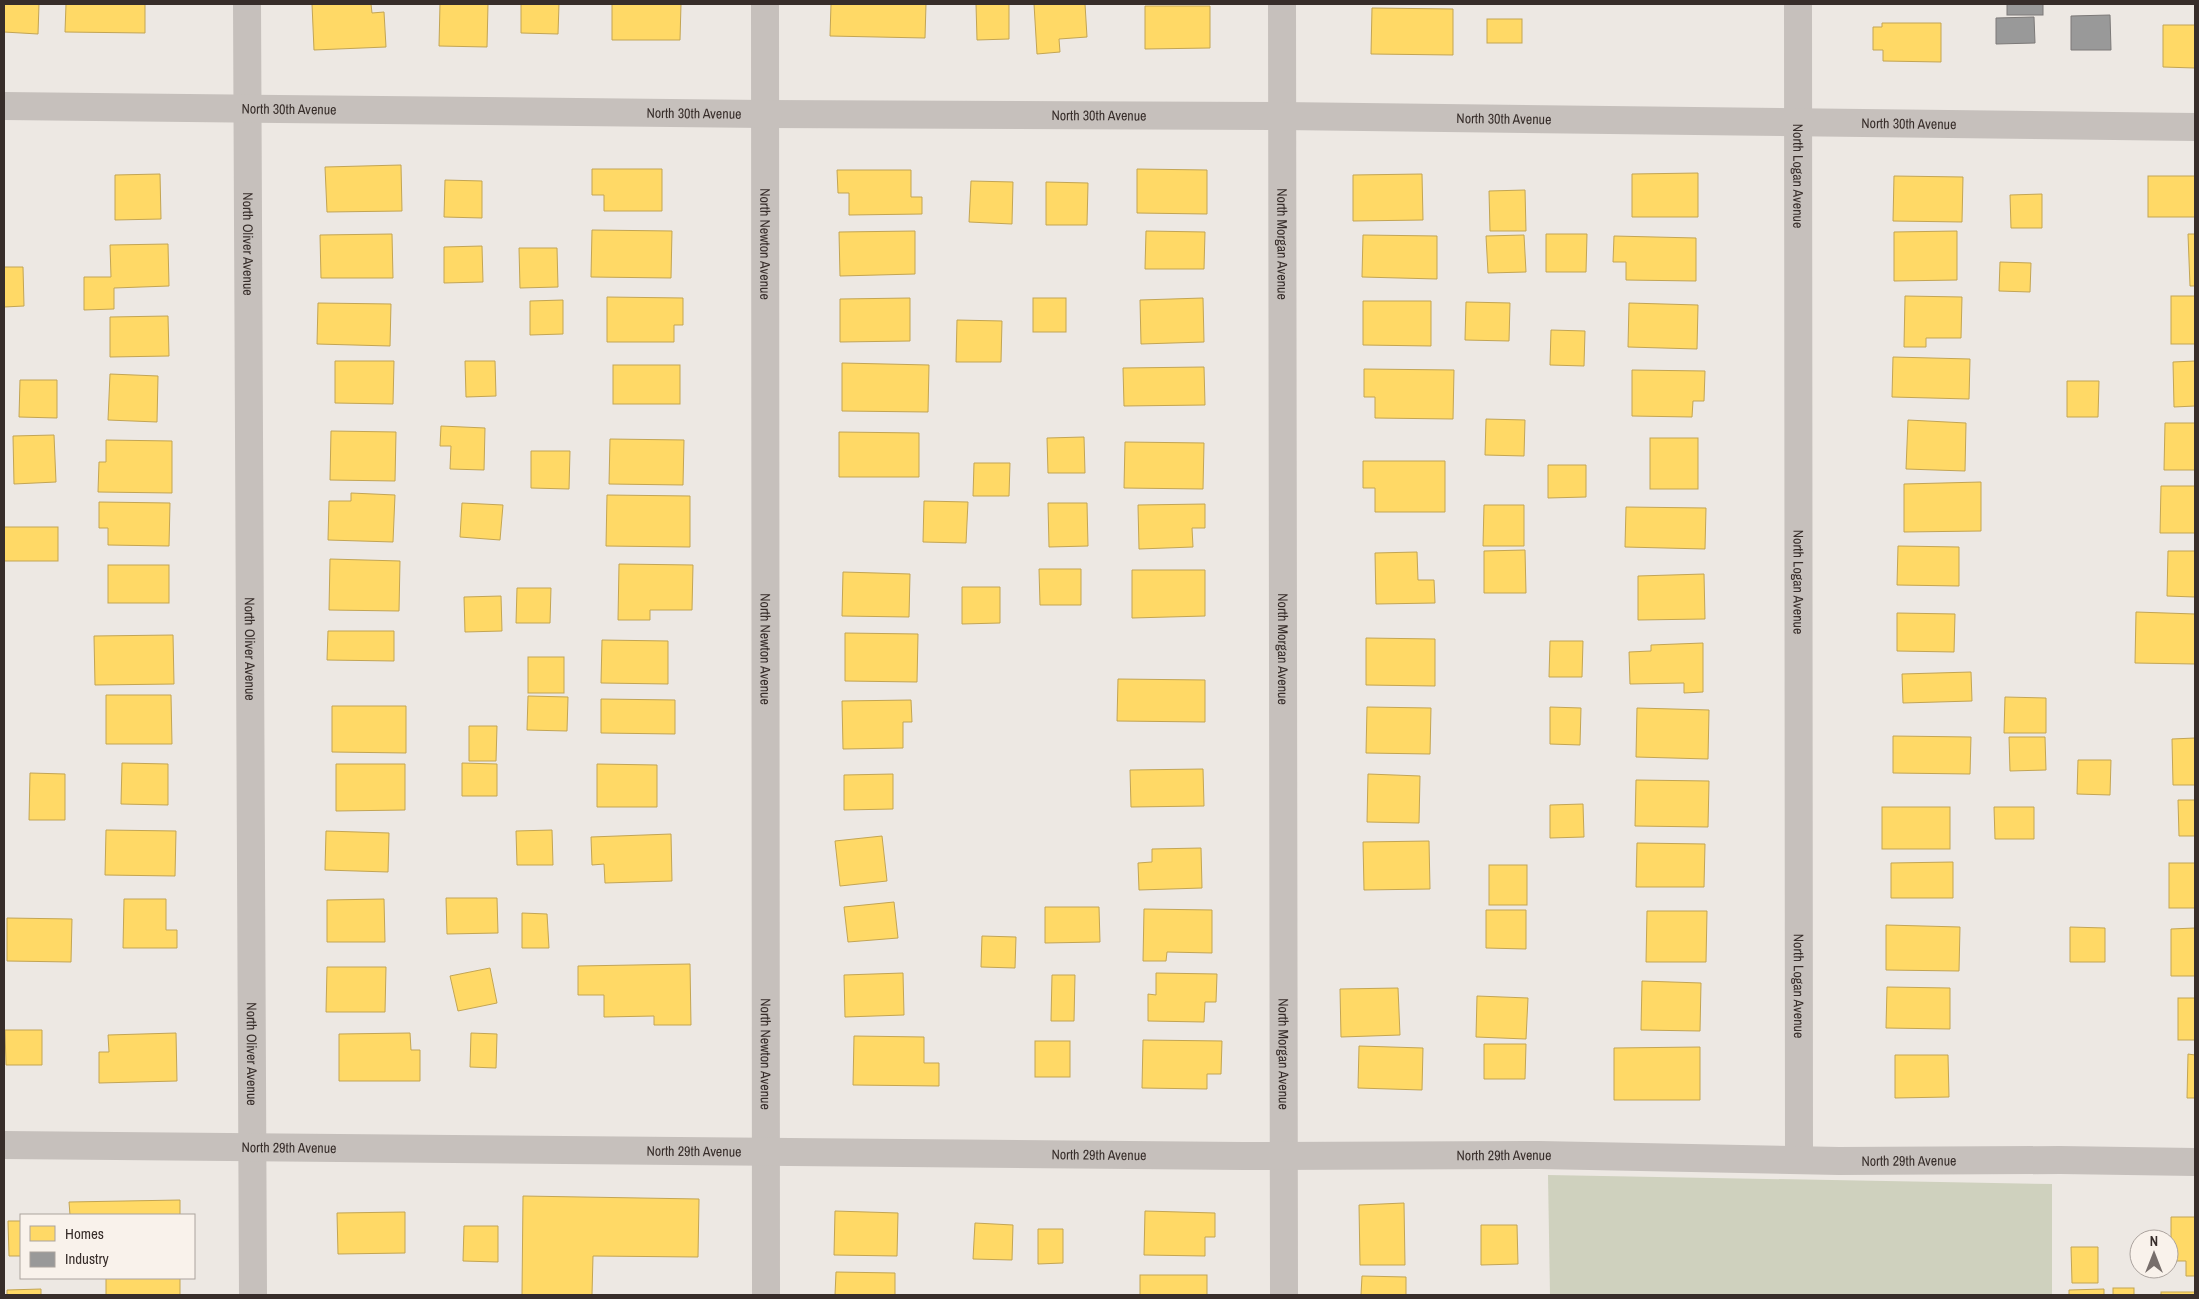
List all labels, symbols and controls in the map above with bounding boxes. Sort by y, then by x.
street label: North 30th Avenue [241,99,337,118]
street label: North 30th Avenue [646,104,742,123]
street label: North 30th Avenue [1051,106,1147,124]
street label: North 30th Avenue [1456,109,1552,128]
street label: North 30th Avenue [1861,114,1957,133]
street label: North Logan Avenue [1789,124,1807,228]
street label: North Newton Avenue [756,188,774,300]
street label: North Morgan Avenue [1273,188,1291,300]
street label: North Oliver Avenue [239,192,257,296]
street label: North Logan Avenue [1789,530,1808,634]
street label: North Newton Avenue [756,593,775,705]
street label: North Morgan Avenue [1274,593,1292,705]
street label: North Oliver Avenue [241,597,259,701]
street label: North Logan Avenue [1790,934,1808,1038]
street label: North Newton Avenue [757,998,775,1110]
street label: North Morgan Avenue [1275,998,1293,1110]
street label: North Oliver Avenue [243,1002,261,1106]
street label: North 29th Avenue [241,1138,337,1157]
street label: North 29th Avenue [646,1142,742,1161]
street label: North 29th Avenue [1051,1145,1147,1164]
street label: North 29th Avenue [1456,1146,1552,1164]
street label: North 29th Avenue [1861,1151,1956,1170]
legend [20,1214,195,1279]
text: Homes [65,1223,104,1244]
north arrow [2129,1229,2179,1279]
text: N [2150,1232,2158,1250]
text: Industry [65,1248,110,1269]

